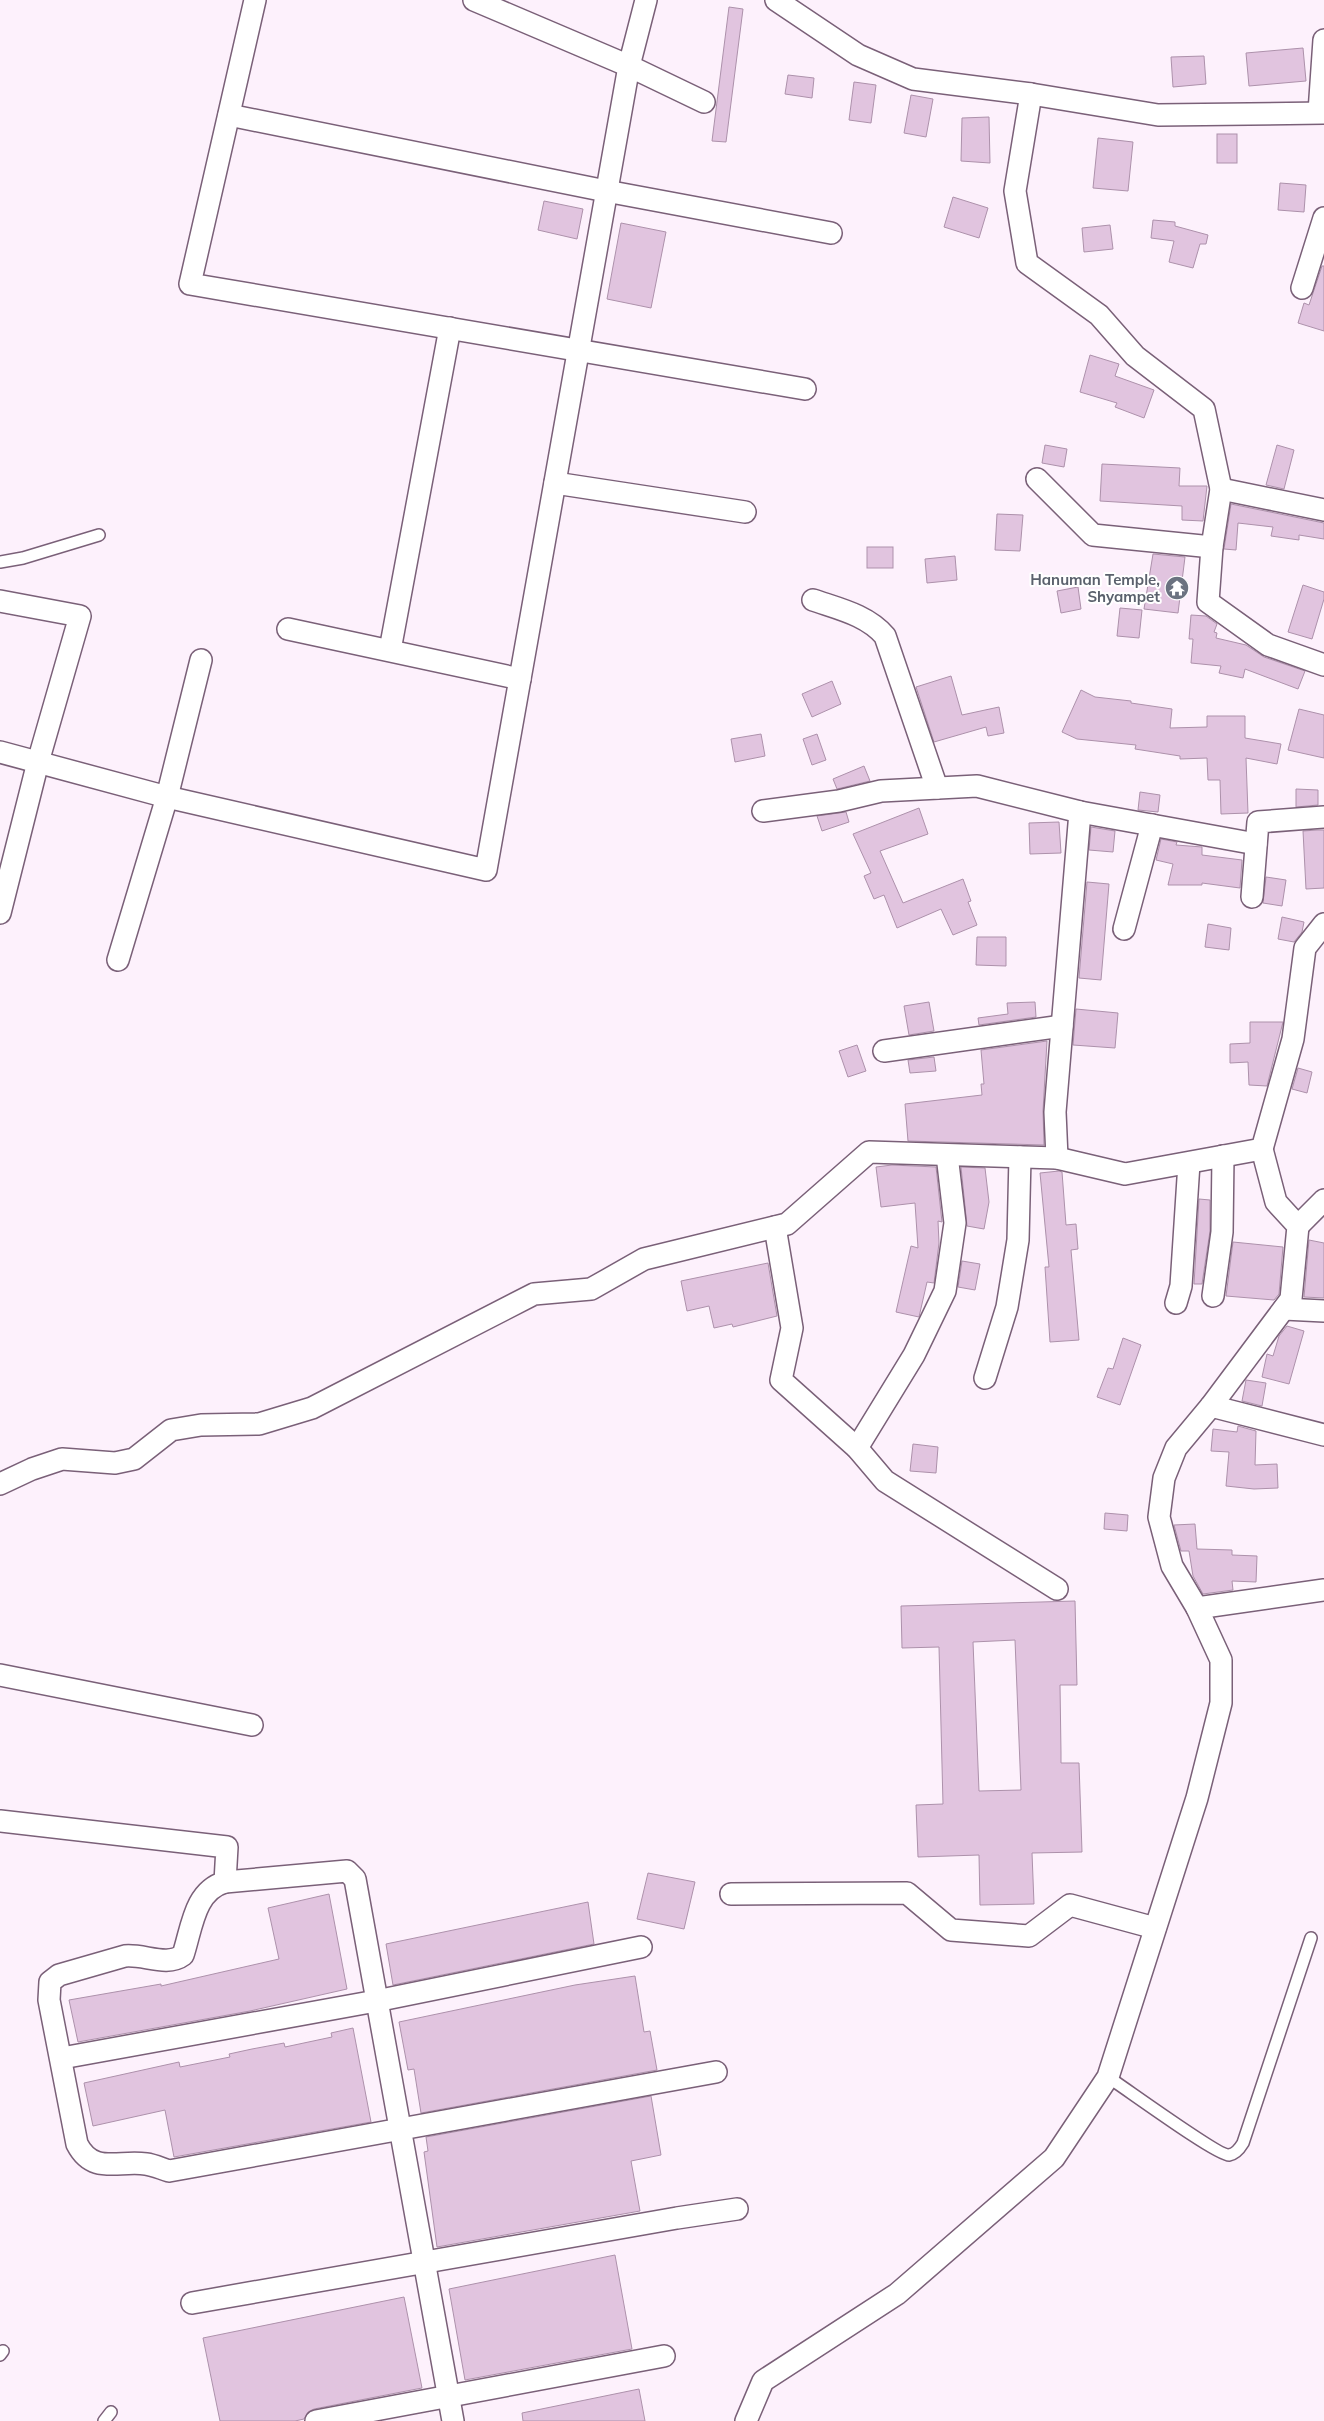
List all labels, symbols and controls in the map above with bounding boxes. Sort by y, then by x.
place label: Hanuman Temple, Shyampet [1030,570,1160,606]
temple icon: Hanuman Temple, Shyampet [1164,575,1190,601]

